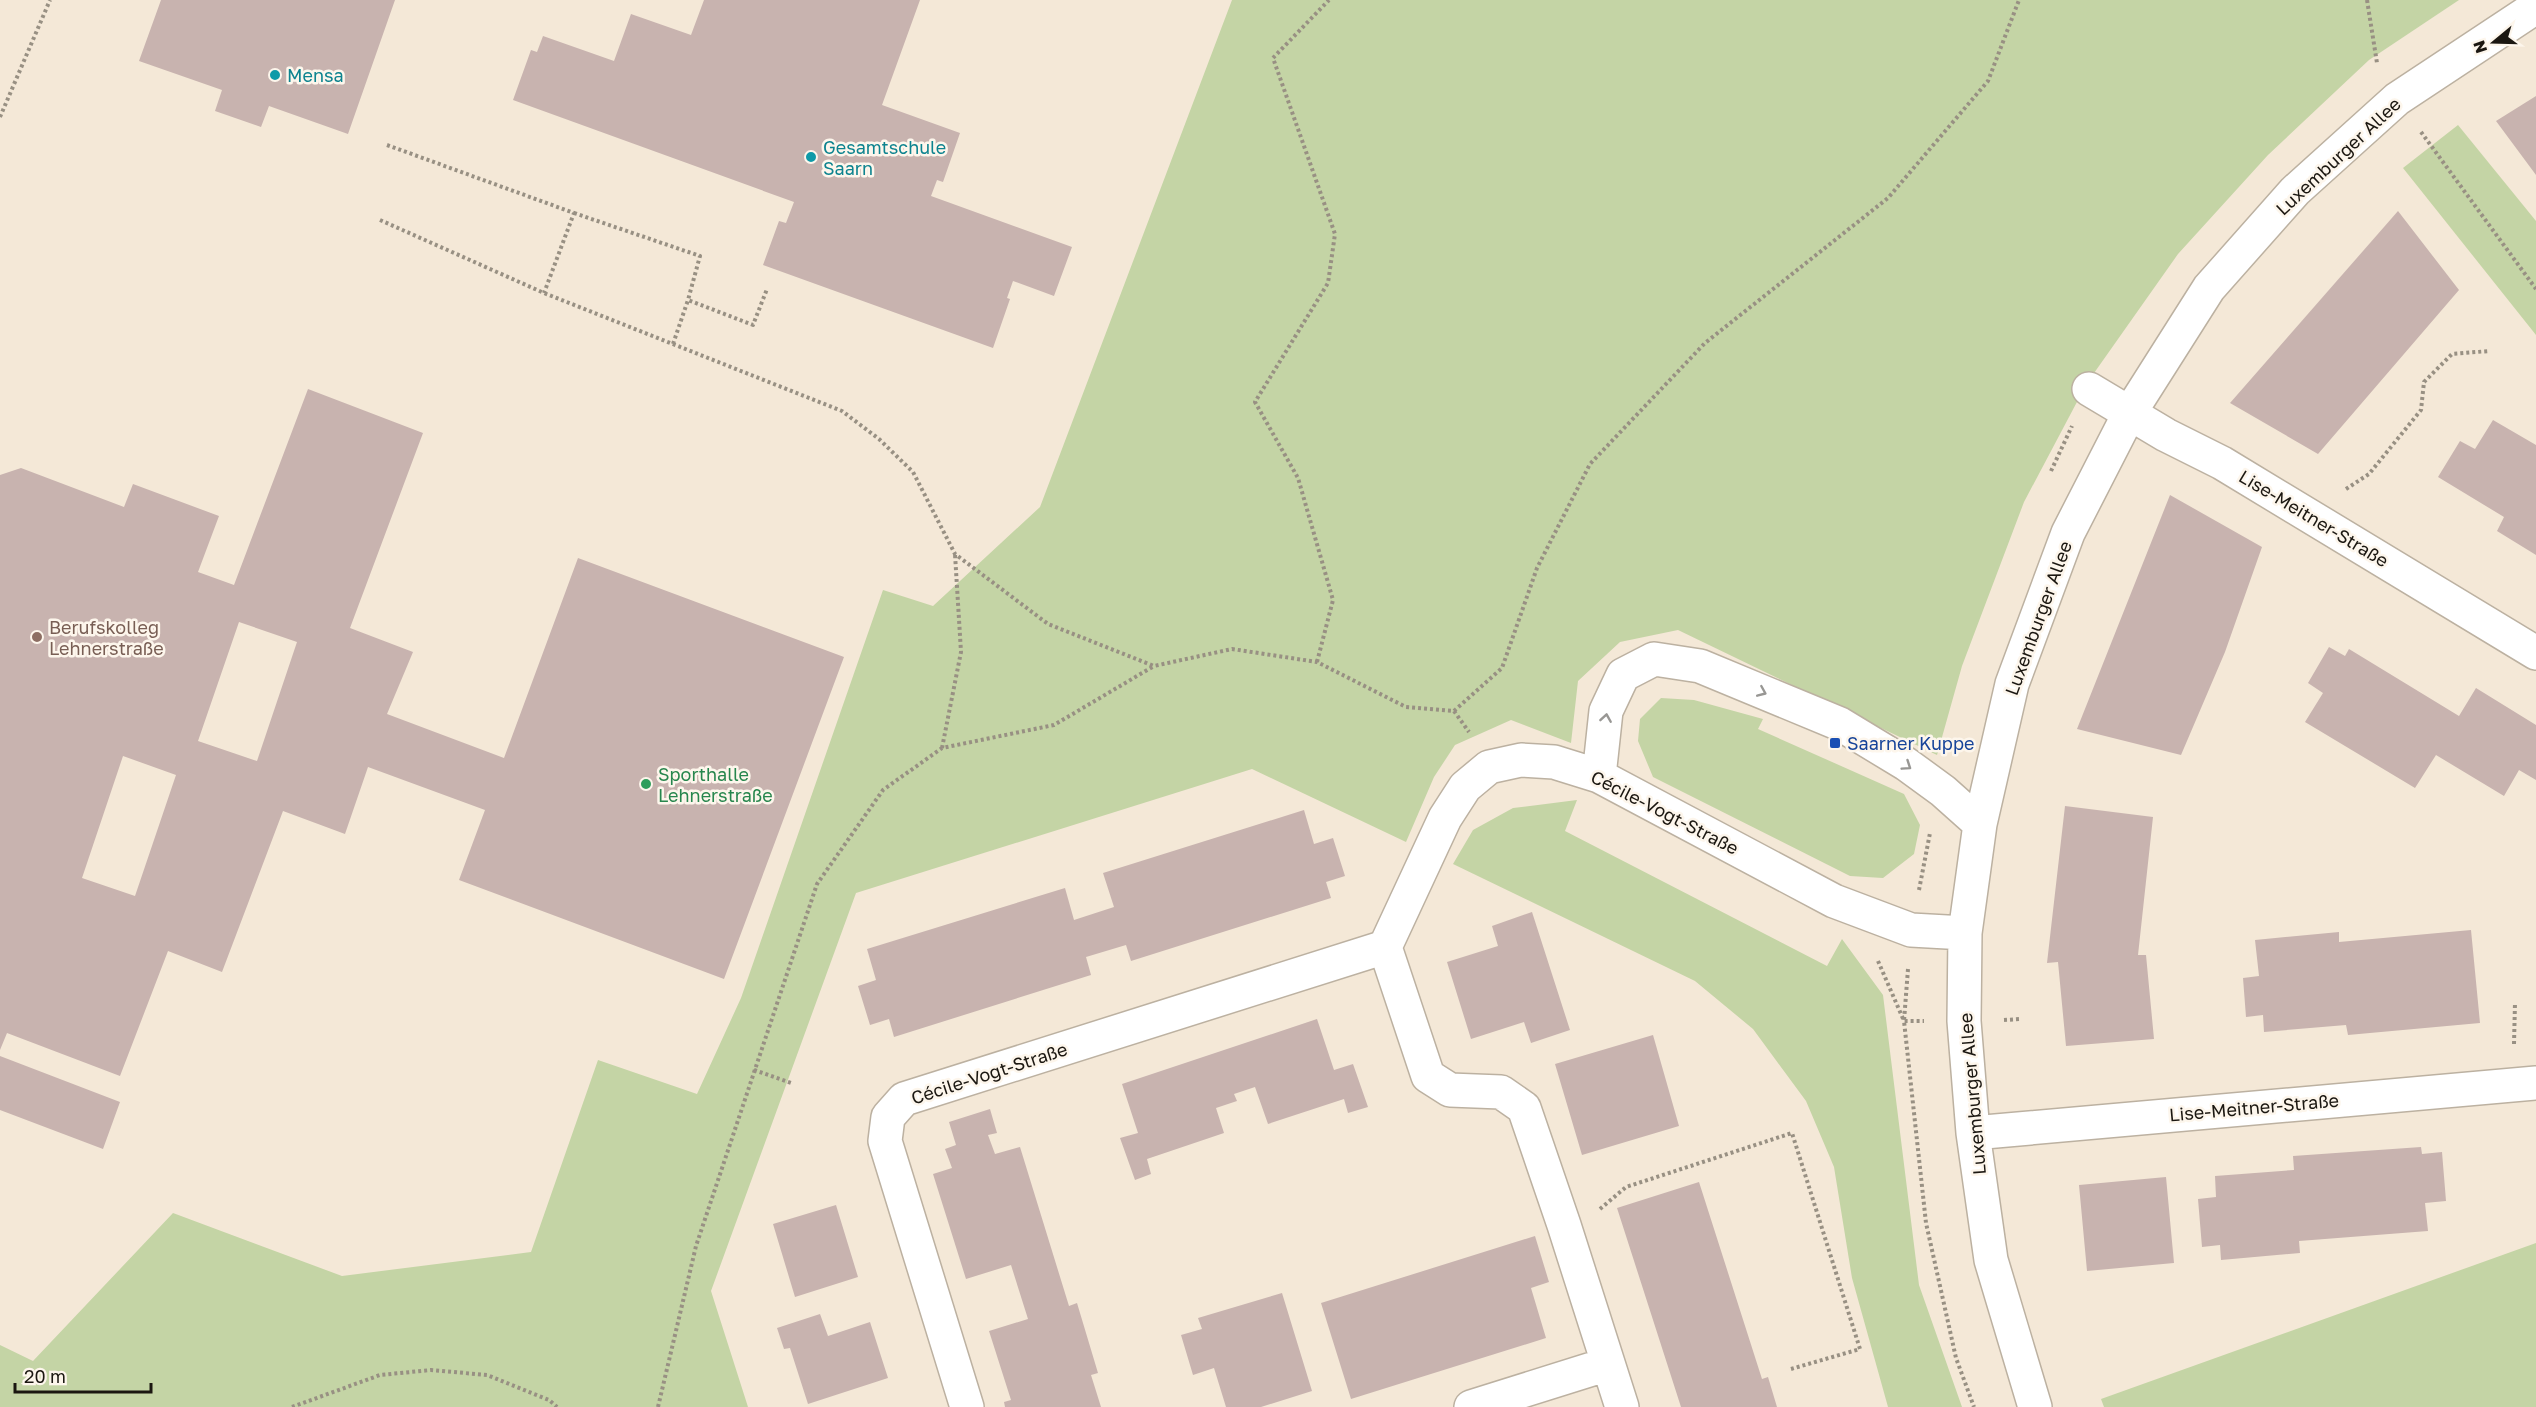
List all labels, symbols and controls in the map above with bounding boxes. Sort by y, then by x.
north arrow [2464,12,2524,72]
text: N [2468,38,2491,56]
place label: Mensa [287,64,344,86]
marker: Mensa [268,68,282,82]
street label: Luxemburger Allee [2271,93,2405,219]
place label: Gesamtschule Saarn [823,136,946,179]
marker: Gesamtschule Saarn [804,150,818,164]
street label: Lise-Meitner-Straße [2235,465,2393,571]
street label: Luxemburger Allee [2000,538,2076,698]
place label: Berufskolleg Lehnerstraße [49,616,164,659]
marker: Berufskolleg Lehnerstraße [30,630,44,644]
one-way arrow [1756,685,1767,697]
one-way arrow [1599,713,1611,722]
place label: Saarner Kuppe [1847,732,1974,754]
marker: Saarner Kuppe [1828,736,1842,750]
one-way arrow [1901,759,1912,770]
place label: Sporthalle Lehnerstraße [658,763,773,806]
street label: Cécile-Vogt-Straße [1587,765,1743,859]
marker: Sporthalle Lehnerstraße [639,777,653,791]
street label: Luxemburger Allee [1954,1012,1990,1176]
street label: Cécile-Vogt-Straße [908,1037,1070,1109]
street label: Lise-Meitner-Straße [2168,1089,2340,1125]
scale bar [15,1356,152,1394]
text: 20 m [24,1365,66,1387]

